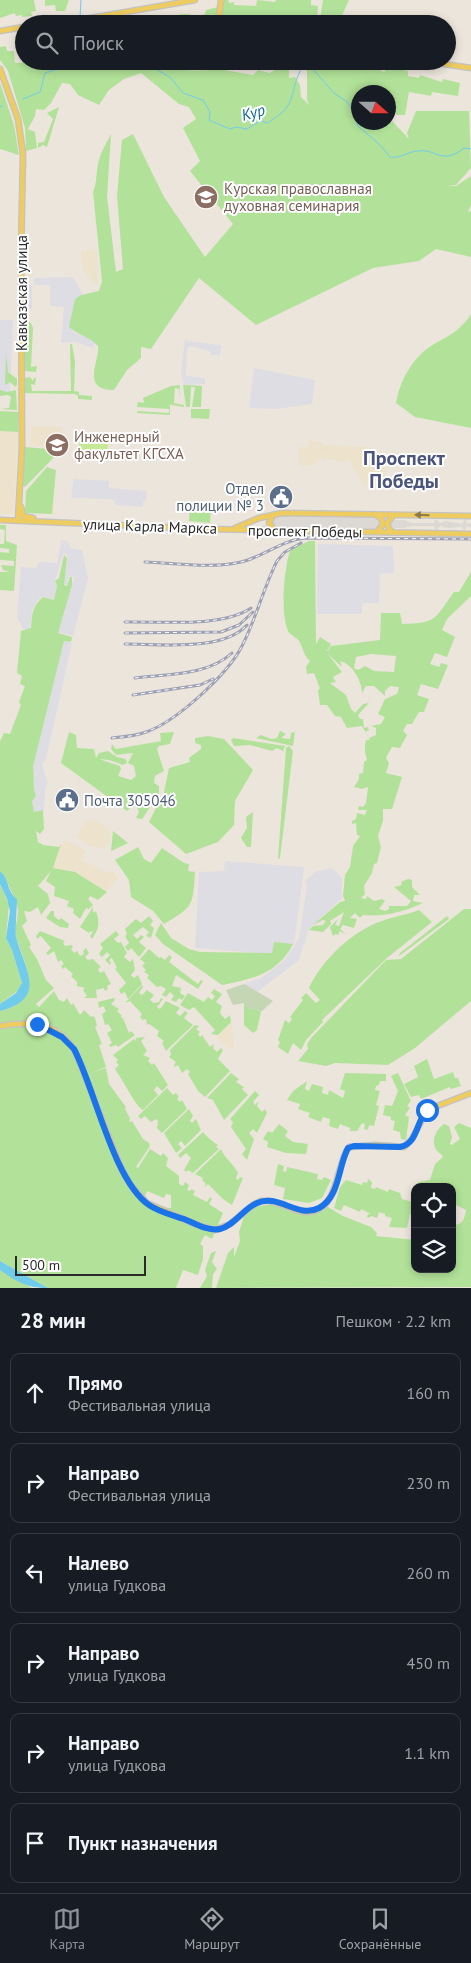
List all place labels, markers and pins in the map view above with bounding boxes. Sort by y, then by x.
place label: Курская православная духовная семинария [224,179,372,215]
school or university icon: Курская православная духовная семинария [193,184,219,210]
place label: Инженерный факультет КГСХА [74,427,184,463]
school or university icon: Инженерный факультет КГСХА [44,432,70,458]
place label: Отдел полиции № 3 [176,479,264,515]
public building icon: Отдел полиции № 3 [268,484,294,510]
public building icon: Почта 305046 [54,787,80,813]
place label: Почта 305046 [84,791,176,810]

